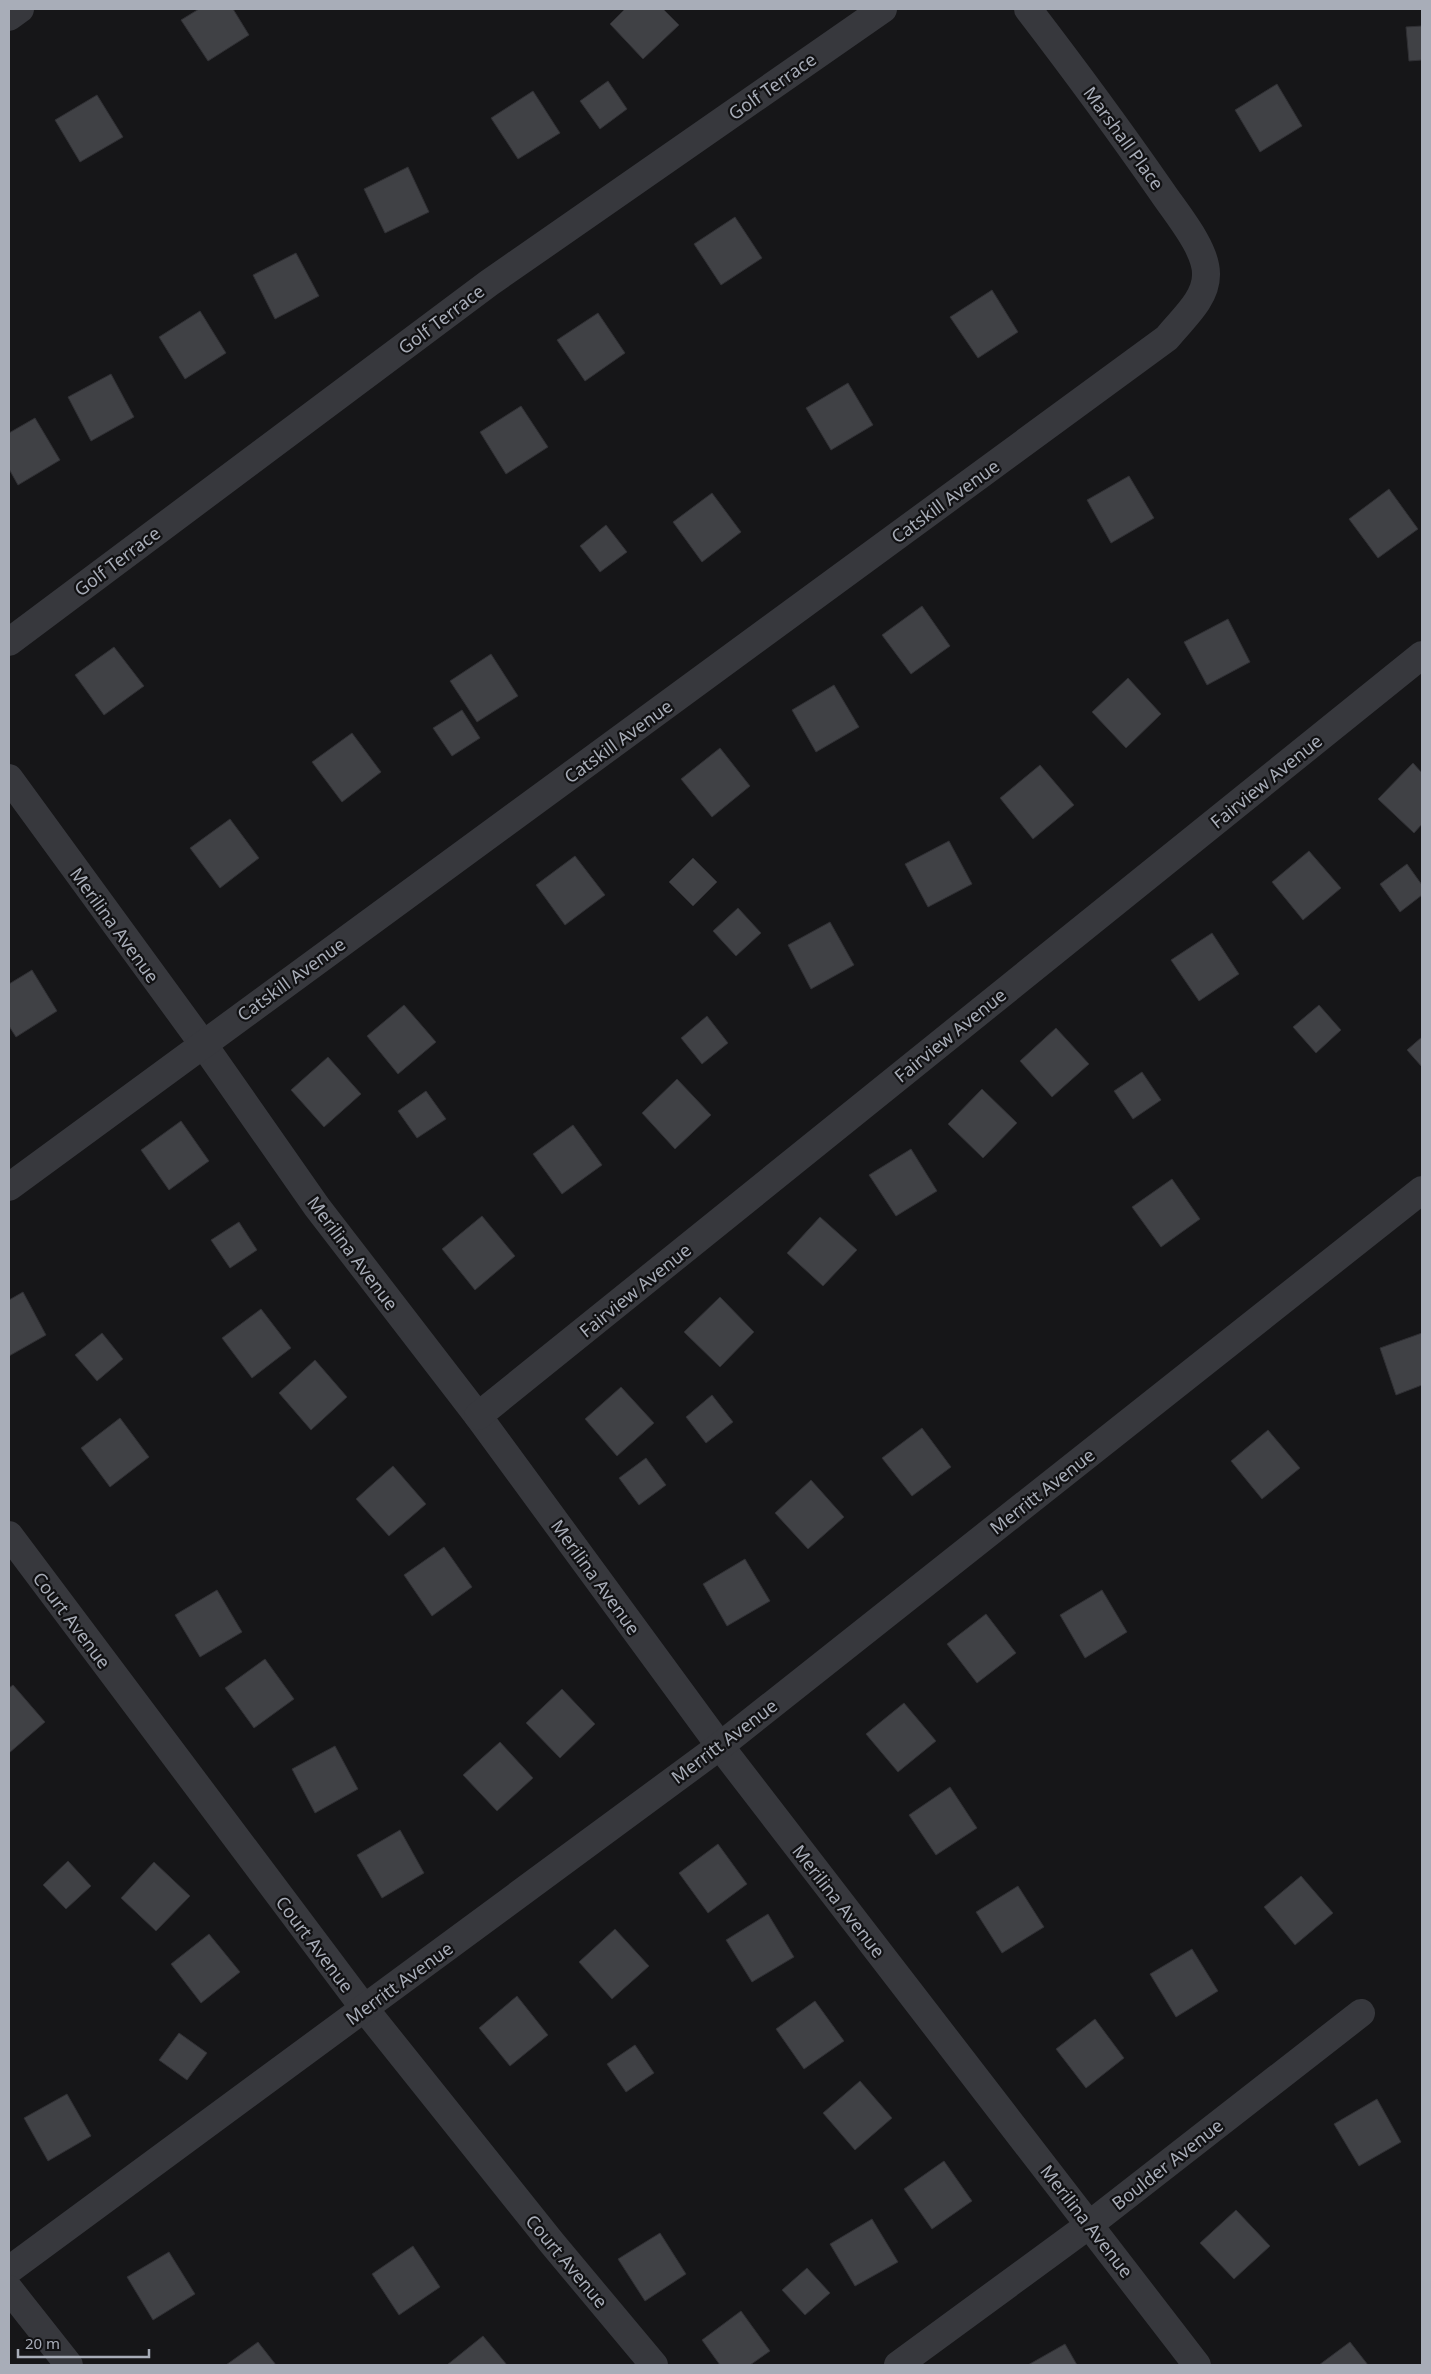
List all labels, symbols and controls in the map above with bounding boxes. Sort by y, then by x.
street label: Golf Terrace [723,47,821,125]
street label: Marshall Place [1078,82,1170,194]
street label: Golf Terrace [393,279,489,359]
street label: Catskill Avenue [886,454,1004,548]
street label: Golf Terrace [69,521,165,601]
street label: Catskill Avenue [559,694,677,788]
street label: Fairview Avenue [1205,729,1327,833]
street label: Merilina Avenue [65,863,165,987]
street label: Catskill Avenue [232,932,350,1026]
street label: Fairview Avenue [889,983,1011,1087]
street label: Merilina Avenue [302,1191,404,1315]
street label: Fairview Avenue [574,1238,696,1342]
street label: Merritt Avenue [985,1442,1099,1540]
street label: Merilina Avenue [546,1515,646,1639]
street label: Court Avenue [28,1567,116,1673]
street label: Merritt Avenue [666,1693,782,1789]
street label: Merilina Avenue [787,1840,891,1962]
street label: Court Avenue [271,1891,359,1997]
street label: Merritt Avenue [341,1936,457,2030]
street label: Boulder Avenue [1106,2113,1228,2215]
street label: Merilina Avenue [1035,2160,1139,2282]
street label: Court Avenue [521,2209,613,2313]
scale bar [18,2326,149,2358]
text: 20 m [25,2333,60,2353]

